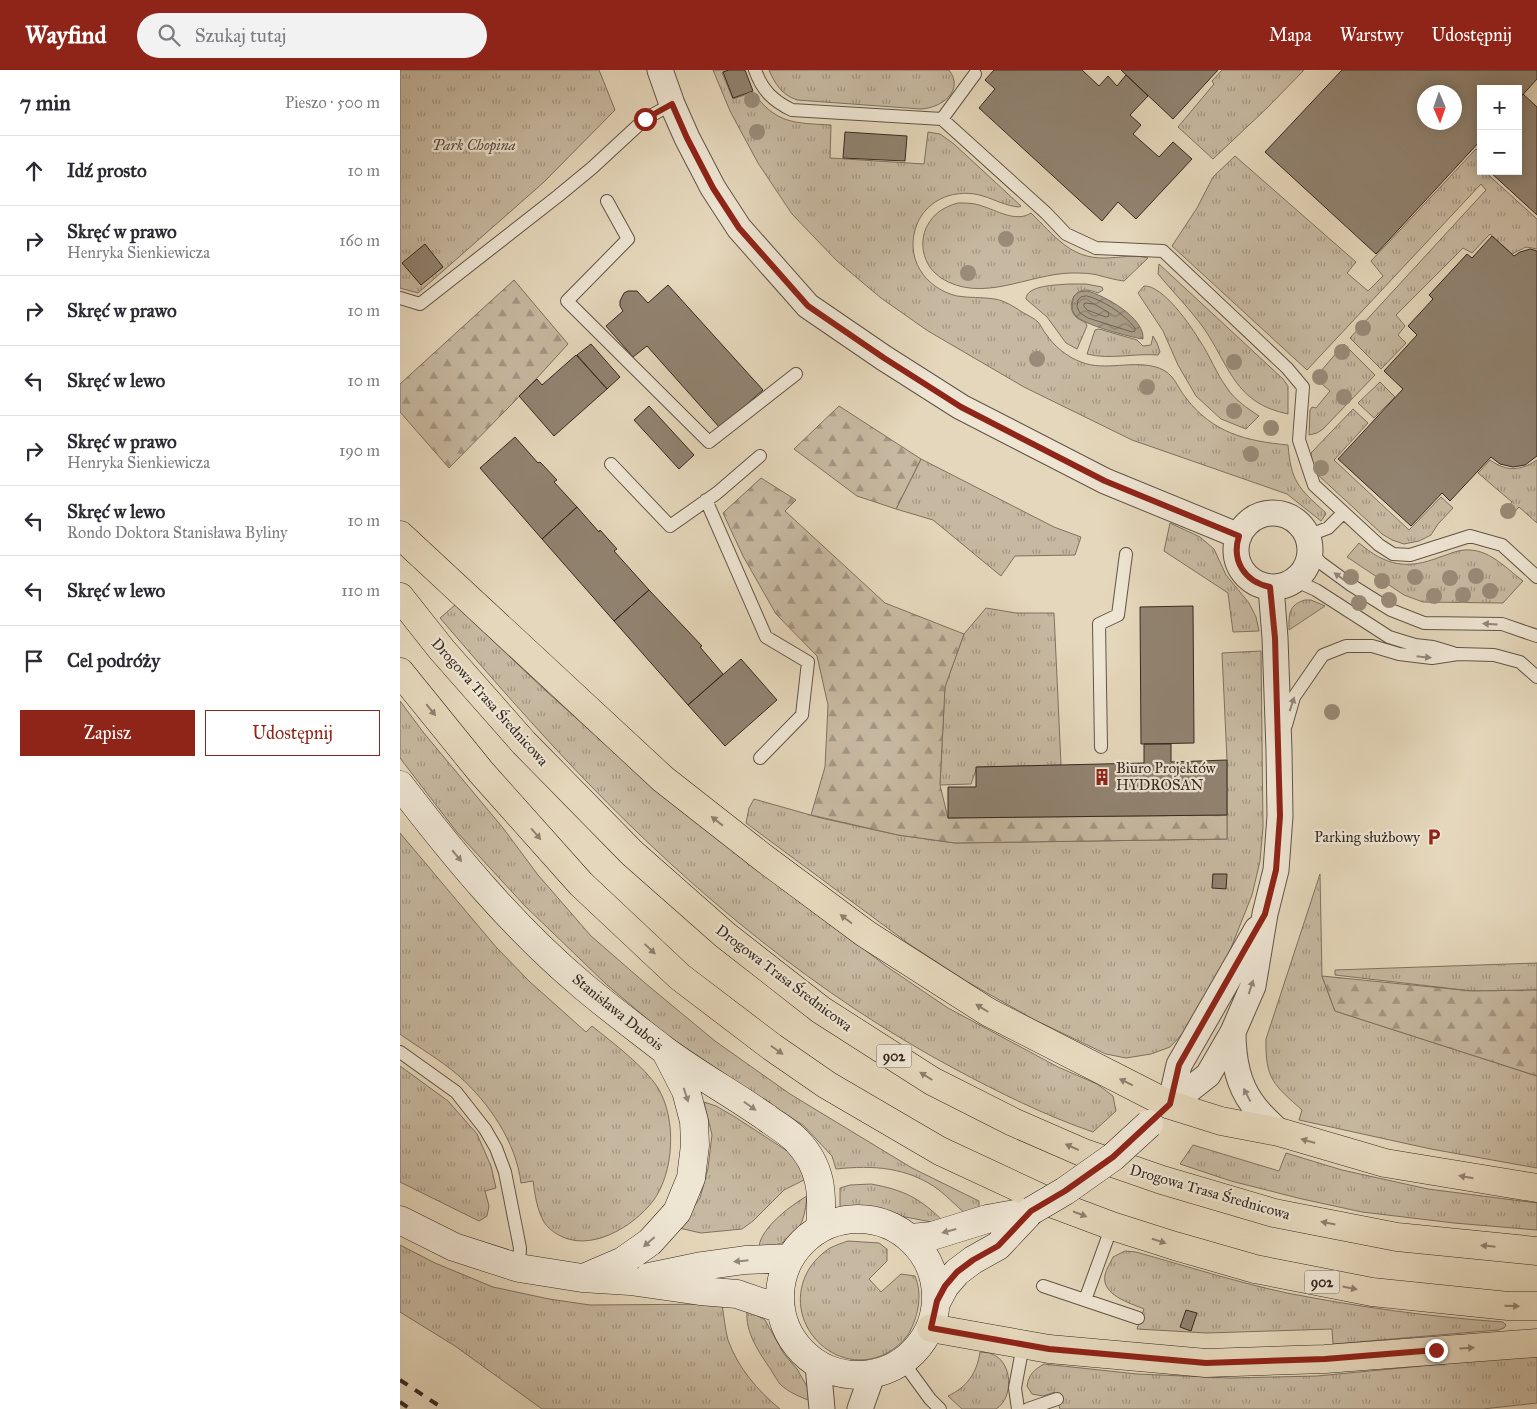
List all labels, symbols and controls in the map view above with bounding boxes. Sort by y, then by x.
search box [137,13,487,58]
text: Wayfind [25,20,107,50]
icon: search [155,21,183,49]
text: Szukaj tutaj [195,24,286,47]
text: Mapa [1269,24,1312,46]
text: Warstwy [1340,24,1403,46]
text: Udostępnij [1431,24,1512,46]
north arrow [1417,85,1462,130]
map controls [1477,85,1522,175]
button: + [1477,85,1522,130]
text: 7 min [20,90,71,116]
text: Pieszo · 500 m [285,93,380,112]
route start [634,108,657,131]
button: − [1477,130,1522,175]
park label: Park Chopina [432,136,516,155]
icon: ahead [20,157,48,185]
text: Idź prosto [67,159,147,182]
text: 10 m [348,161,380,180]
text: Skręć w prawo [67,220,177,243]
icon: right [20,227,48,255]
text: 160 m [339,231,380,250]
text: Henryka Sienkiewicza [67,243,210,262]
icon: right [20,297,48,325]
text: Skręć w prawo [67,299,177,322]
text: 10 m [348,301,380,320]
icon: left [20,367,48,395]
text: Skręć w lewo [67,369,165,392]
text: 10 m [348,371,380,390]
text: Skręć w prawo [67,430,177,453]
icon: right [20,437,48,465]
text: 190 m [339,441,380,460]
text: Henryka Sienkiewicza [67,453,210,472]
text: Skręć w lewo [67,500,165,523]
icon: left [20,507,48,535]
text: 10 m [348,511,380,530]
text: Rondo Doktora Stanisława Byliny [67,523,287,542]
one-way arrow [1333,572,1347,582]
icon: left [20,577,48,605]
text: Skręć w lewo [67,579,165,602]
text: 110 m [341,581,380,600]
one-way arrow [1482,619,1498,627]
street label: Drogowa Trasa Średnicowa [428,634,553,770]
icon: arrive [20,647,48,675]
text: Cel podróży [67,649,160,672]
one-way arrow [1416,653,1432,661]
one-way arrow [1289,696,1297,711]
one-way arrow [425,703,436,716]
button: Zapisz [20,710,195,756]
button: Udostępnij [205,710,380,756]
place label: Biuro Projektów HYDROSAN [1116,759,1216,794]
building icon: Biuro Projektów HYDROSAN [1092,767,1112,787]
one-way arrow [710,816,724,826]
one-way arrow [530,827,542,839]
parking icon: Parking służbowy [1424,827,1444,847]
place label: Parking służbowy [1314,828,1421,846]
one-way arrow [451,850,463,862]
one-way arrow [839,914,853,924]
street label: Drogowa Trasa Średnicowa [712,920,857,1036]
one-way arrow [644,943,656,955]
street label: Stanisława Dubois [569,970,667,1054]
one-way arrow [1248,980,1256,995]
one-way arrow [975,1004,989,1013]
road number: 902 [876,1044,912,1068]
one-way arrow [770,1045,784,1055]
one-way arrow [919,1072,932,1081]
one-way arrow [1119,1078,1134,1087]
one-way arrow [683,1087,690,1102]
one-way arrow [1243,1088,1251,1103]
one-way arrow [743,1101,757,1111]
one-way arrow [1300,1136,1315,1144]
one-way arrow [1065,1143,1079,1151]
street label: Drogowa Trasa Średnicowa [1128,1159,1293,1224]
one-way arrow [1458,1172,1474,1180]
one-way arrow [1073,1210,1088,1218]
one-way arrow [1320,1219,1335,1227]
one-way arrow [942,1227,957,1235]
one-way arrow [642,1236,655,1247]
one-way arrow [1151,1238,1166,1246]
one-way arrow [1480,1242,1496,1250]
one-way arrow [733,1257,749,1265]
road number: 902 [1304,1270,1340,1294]
one-way arrow [1343,1284,1358,1292]
one-way arrow [1504,1302,1520,1310]
route end [1425,1339,1448,1362]
one-way arrow [1459,1343,1475,1351]

